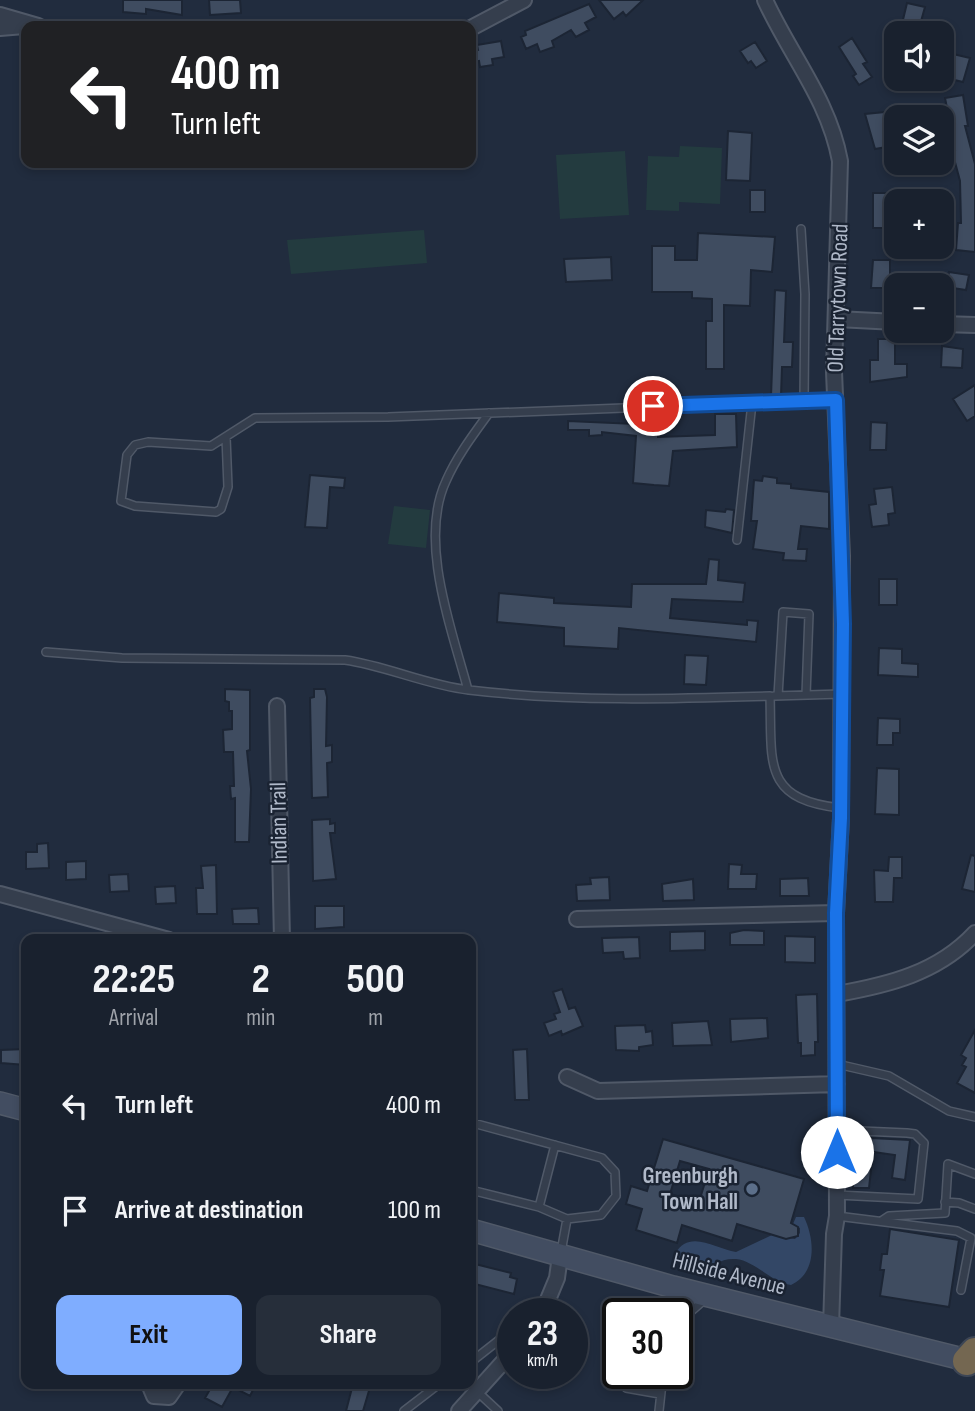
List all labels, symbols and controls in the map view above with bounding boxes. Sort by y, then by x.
map controls [884,21,954,343]
button: sound [884,21,954,91]
text: 400 m [171,45,281,104]
icon: left [56,49,147,140]
text: Turn left [171,105,261,144]
button: layers [884,105,954,175]
button: + [884,189,954,259]
street label: Old Tarrytown Road [821,223,855,373]
button: − [884,273,954,343]
pin [623,376,683,436]
icon: arrive [634,387,672,425]
street label: Indian Trail [264,782,294,864]
text: 22:25 [92,954,175,1005]
text: 2 [252,954,270,1005]
text: 500 [346,954,405,1005]
text: Arrival [109,1004,158,1032]
text: min [246,1004,275,1032]
text: m [368,1004,383,1032]
icon: left [56,1087,94,1125]
text: Turn left [115,1090,193,1121]
text: 400 m [386,1090,441,1121]
position arrow [800,1115,874,1189]
place label: Greenburgh Town Hall [643,1162,738,1216]
marker: Greenburgh Town Hall [744,1181,760,1197]
icon: arrive [56,1192,94,1230]
text: Arrive at destination [115,1195,303,1226]
text: 100 m [388,1195,441,1226]
street label: Hillside Avenue [669,1246,789,1302]
button: Exit [56,1295,242,1375]
button: Share [256,1295,441,1375]
speed limit sign: 30 [602,1298,693,1389]
text: 23 [527,1313,558,1356]
text: km/h [527,1350,558,1371]

